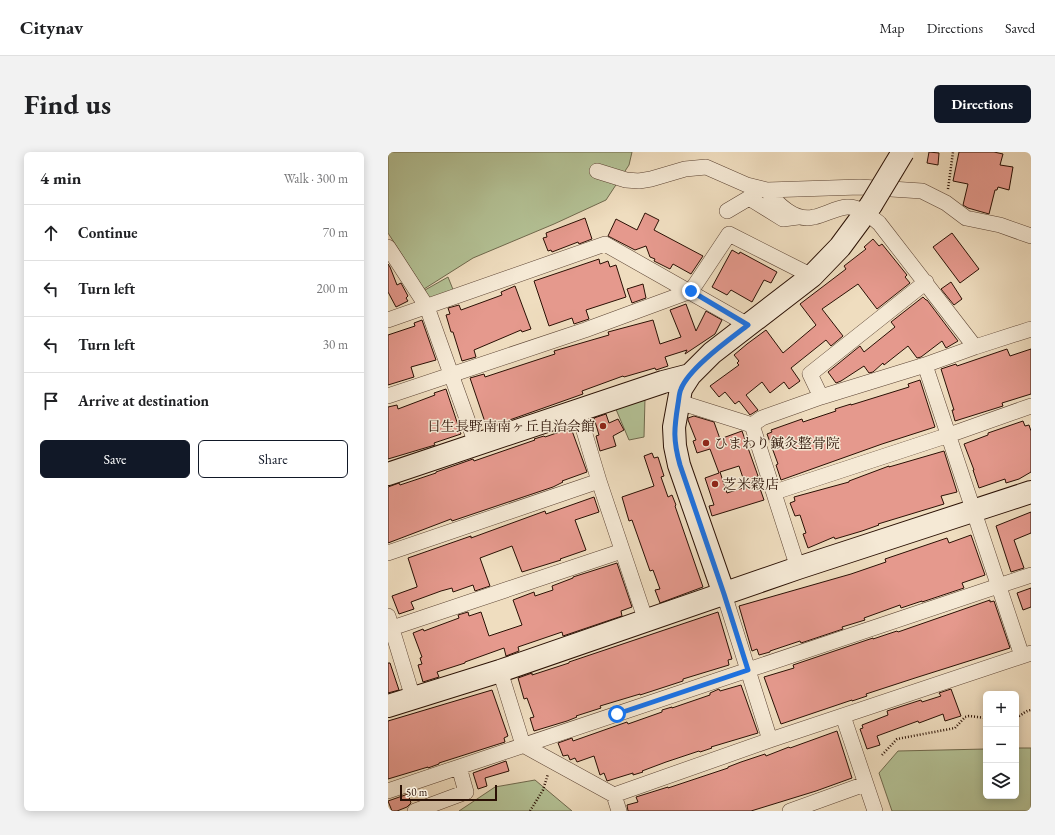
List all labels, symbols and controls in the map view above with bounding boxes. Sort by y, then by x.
text: Citynav [20,15,83,40]
text: Map [879,19,905,37]
text: Directions [927,19,983,37]
text: Saved [1005,19,1035,37]
button: Directions [934,85,1031,123]
text: Find us [24,86,111,122]
text: 4 min [40,167,81,189]
text: Walk · 300 m [284,170,348,187]
icon: ahead [40,222,62,244]
text: Continue [78,223,138,242]
text: 70 m [323,224,348,241]
icon: left [40,278,62,300]
text: Turn left [78,279,135,298]
text: 200 m [317,280,348,297]
route end [682,282,700,300]
icon: left [40,334,62,356]
text: Turn left [78,335,135,354]
text: 30 m [323,336,348,353]
icon: arrive [40,390,62,412]
text: Arrive at destination [78,391,209,410]
place label: 日生長野南南ヶ丘自治会館 [427,417,595,435]
marker: 日生長野南南ヶ丘自治会館 [598,421,608,431]
place label: ひまわり鍼灸整骨院 [714,434,840,452]
marker: ひまわり鍼灸整骨院 [701,438,711,448]
button: Save [40,440,190,478]
button: Share [198,440,348,478]
place label: 芝米穀店 [723,475,779,493]
marker: 芝米穀店 [710,479,720,489]
map controls [983,691,1019,799]
button: + [983,691,1019,727]
route start [608,705,626,723]
button: − [983,727,1019,763]
button: layers [983,763,1019,799]
scale bar [400,783,497,802]
text: 50 m [406,785,427,799]

